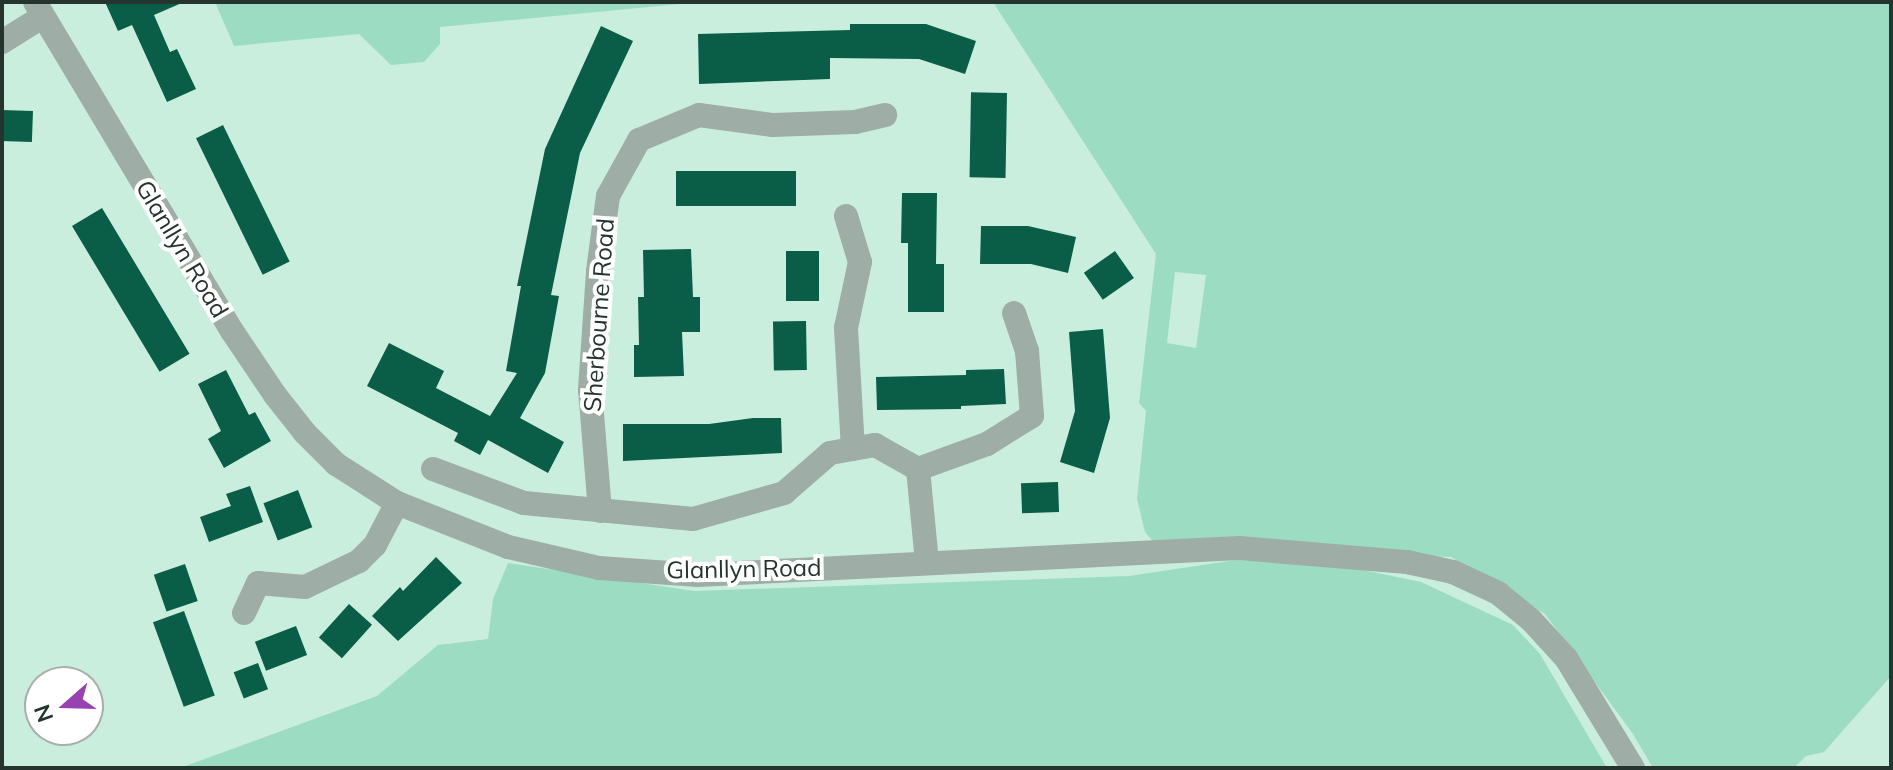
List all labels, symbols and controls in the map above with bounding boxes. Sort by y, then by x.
street label: Glanllyn Road [130,175,234,323]
street label: Sherbourne Road [578,217,620,413]
street label: Glanllyn Road [666,553,822,585]
north arrow [24,666,104,746]
text: N [27,701,59,726]

